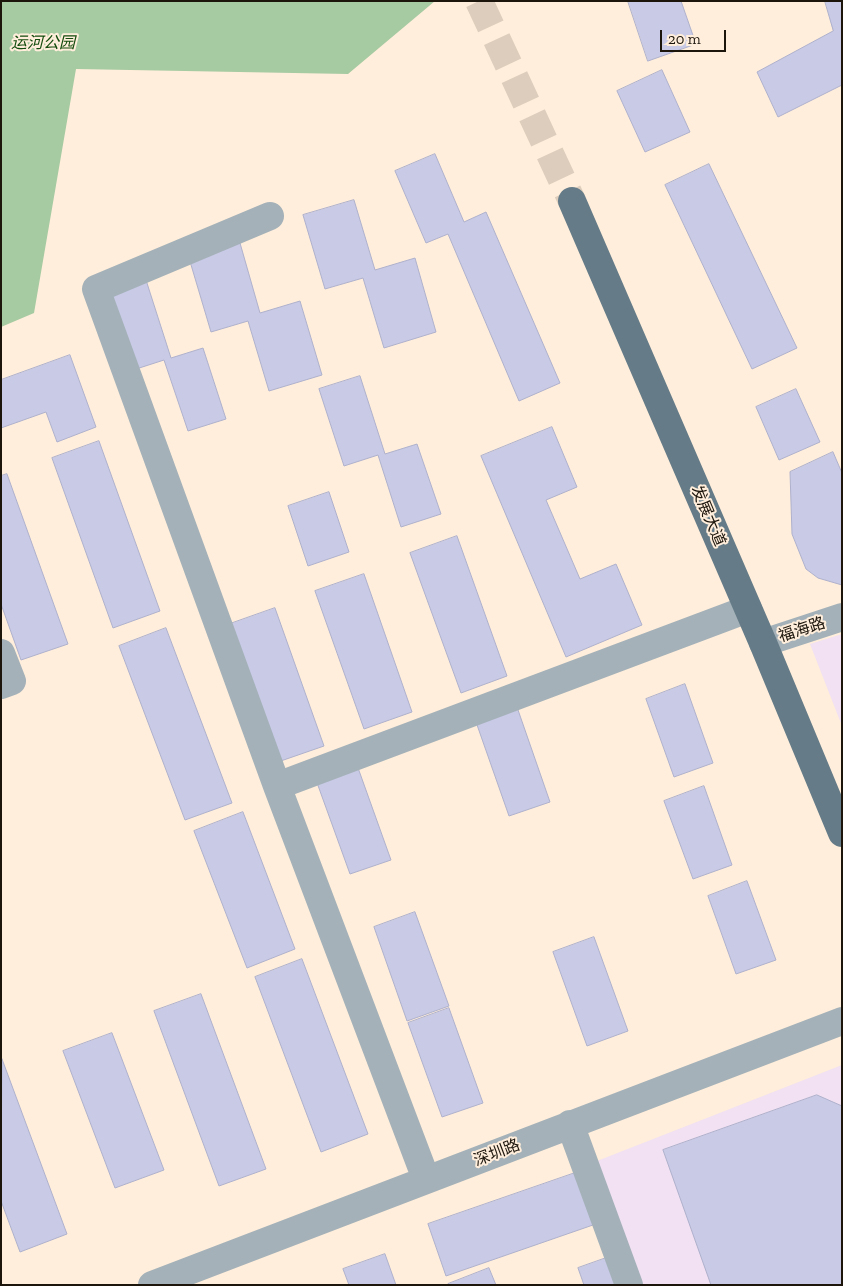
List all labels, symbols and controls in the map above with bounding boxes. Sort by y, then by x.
scale bar [663,20,729,52]
text: 20 m [668,30,701,48]
park label: 运河公园 [11,33,75,53]
street label: 发展大道 [687,483,729,549]
street label: 福海路 [776,613,828,647]
street label: 深圳路 [471,1135,523,1171]

